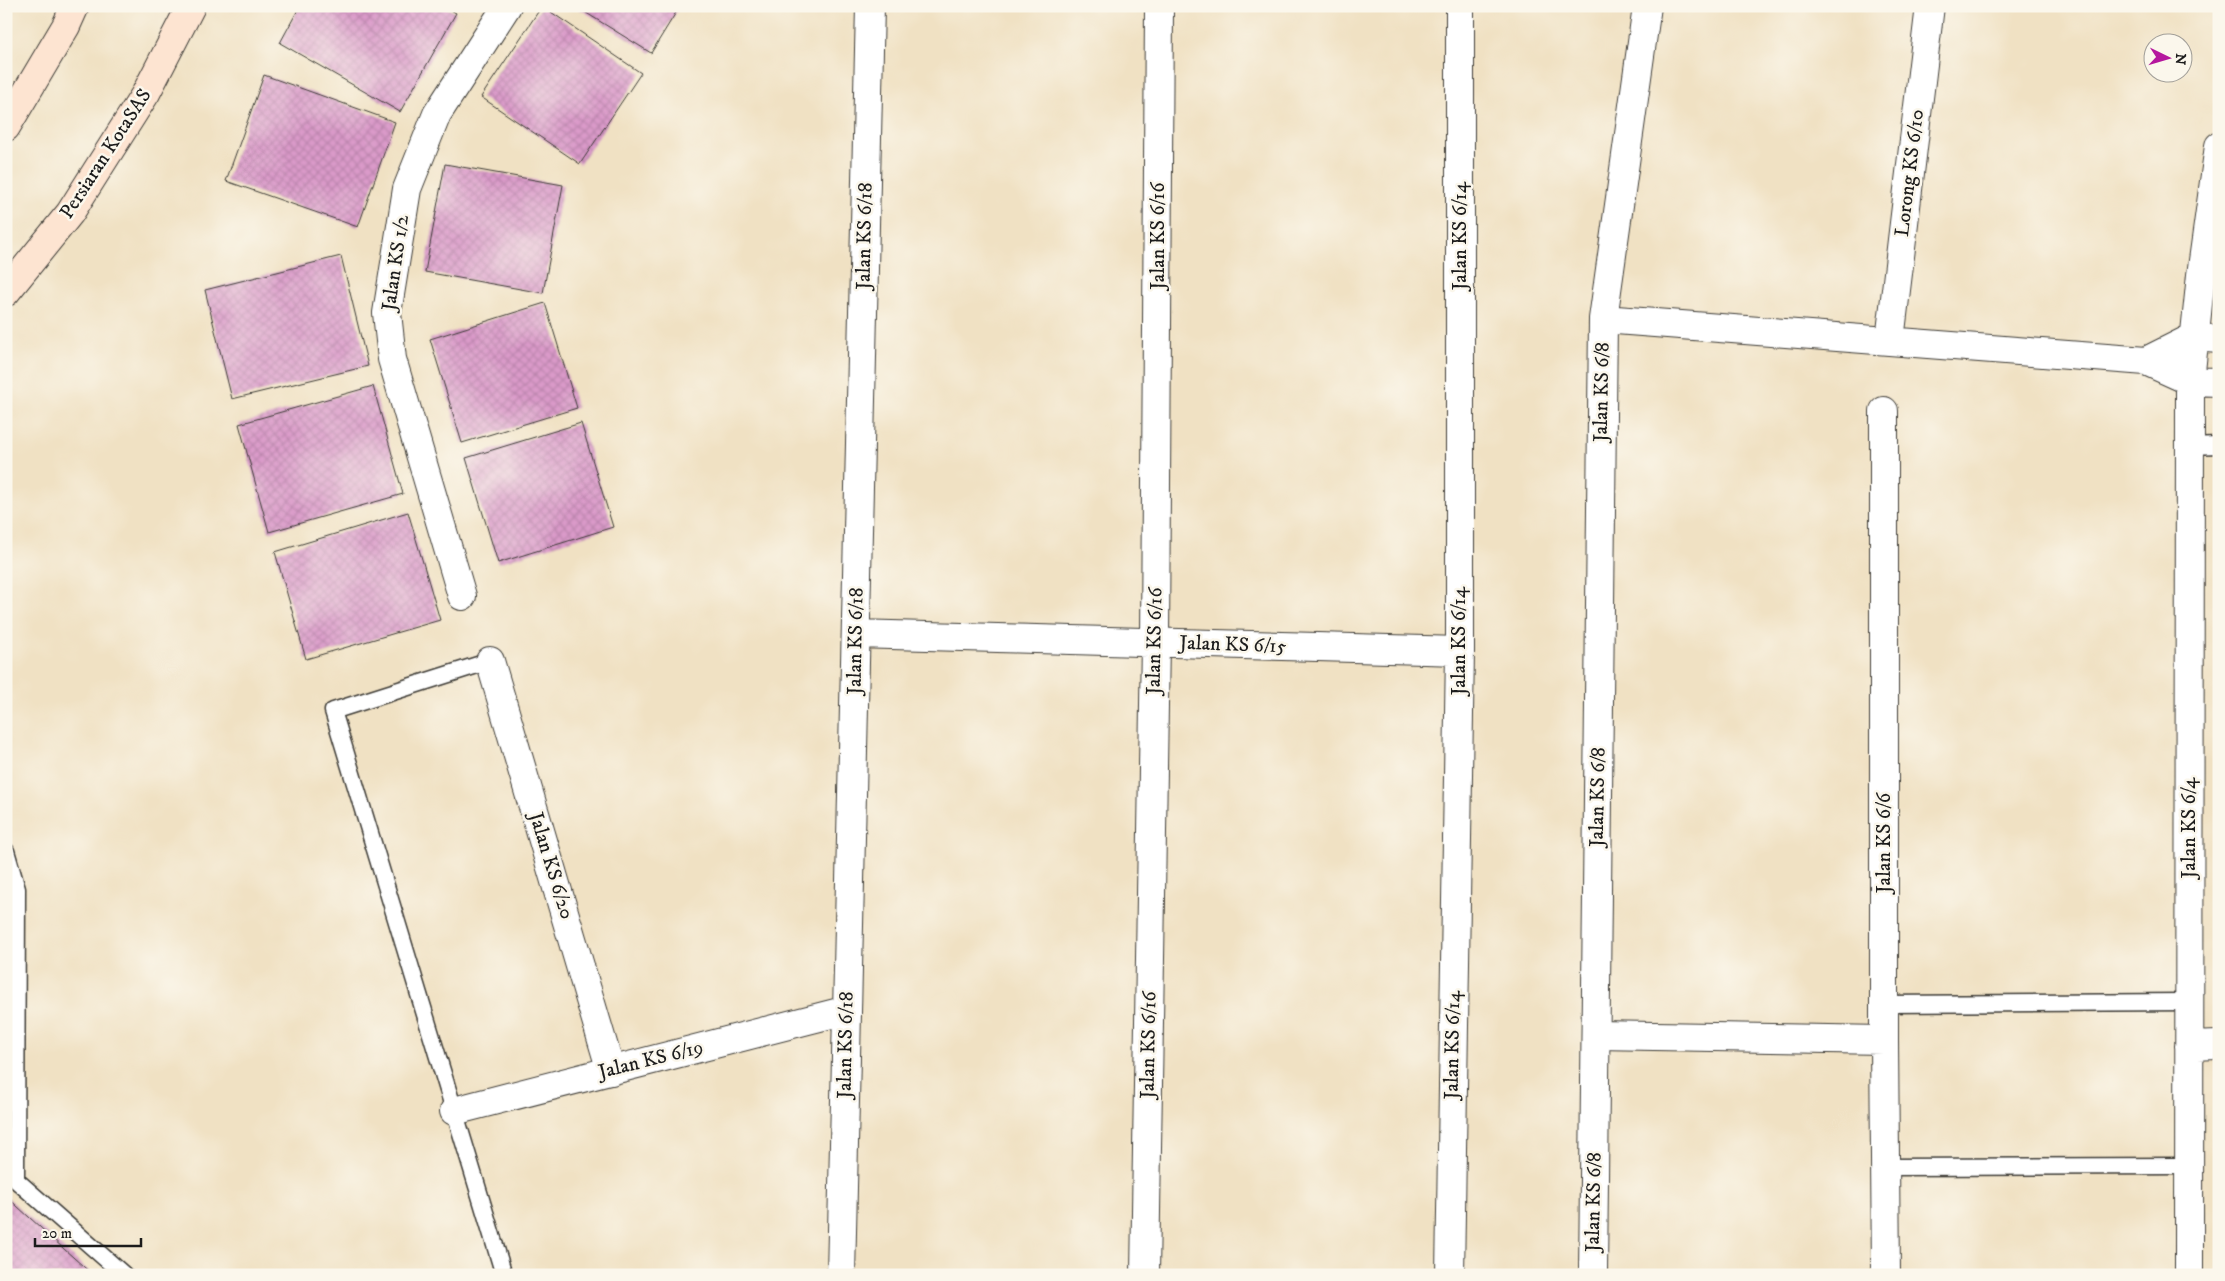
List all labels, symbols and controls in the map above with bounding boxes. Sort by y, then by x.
north arrow [2142,32,2192,82]
text: N [2170,53,2189,66]
street label: Persiaran KotaSAS [55,84,157,224]
street label: Lorong KS 6/10 [1890,108,1930,238]
street label: Jalan KS 6/14 [1448,181,1473,292]
street label: Jalan KS 6/18 [852,182,878,292]
street label: Jalan KS 6/16 [1146,182,1171,292]
street label: Jalan KS 1/2 [377,213,415,315]
street label: Jalan KS 6/8 [1589,342,1615,444]
street label: Jalan KS 6/16 [1142,586,1168,697]
street label: Jalan KS 6/14 [1447,586,1472,697]
street label: Jalan KS 6/18 [843,587,869,697]
street label: Jalan KS 6/15 [1177,631,1287,659]
street label: Jalan KS 6/8 [1585,747,1611,849]
street label: Jalan KS 6/4 [2177,777,2202,880]
street label: Jalan KS 6/6 [1872,792,1897,895]
street label: Jalan KS 6/20 [522,808,579,922]
street label: Jalan KS 6/16 [1136,990,1162,1101]
street label: Jalan KS 6/14 [1440,990,1466,1102]
street label: Jalan KS 6/18 [833,991,859,1101]
street label: Jalan KS 6/19 [594,1035,706,1086]
street label: Jalan KS 6/8 [1581,1152,1607,1254]
scale bar [35,1216,141,1248]
text: 20 m [42,1224,72,1243]

